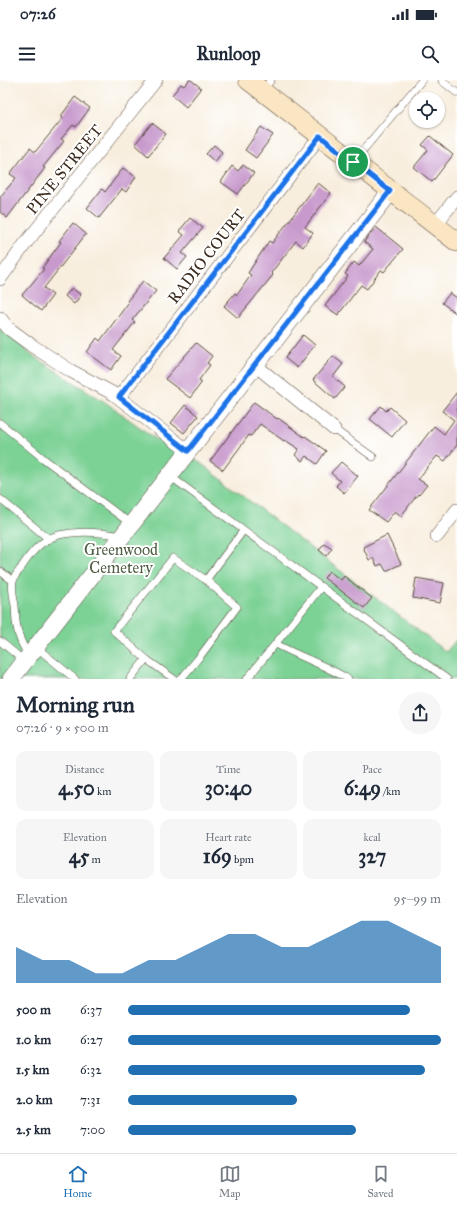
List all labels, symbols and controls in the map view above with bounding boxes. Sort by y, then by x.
text: 07:26 [20,5,56,23]
icon: menu [16,43,38,65]
text: Runloop [196,43,261,65]
icon: search [419,43,441,65]
map controls [409,92,445,128]
button: locate [409,92,445,128]
street label: PINE STREET [22,121,106,218]
pin [336,145,370,179]
icon: arrive [342,151,364,173]
street label: RADIO COURT [164,205,249,307]
park label: Greenwood Cemetery [84,540,158,577]
text: Morning run [16,691,135,718]
button: share [399,692,441,734]
text: 07:26 · 9 × 500 m [16,720,109,736]
text: Distance [65,763,105,776]
text: Time [216,763,241,776]
text: Pace [362,763,382,776]
text: 4.50 [58,776,95,800]
text: 30:40 [205,776,252,800]
text: 6:49 [344,776,381,800]
text: km [95,785,111,798]
text: /km [381,785,401,798]
text: Elevation [63,831,107,844]
text: Heart rate [205,831,252,844]
text: kcal [364,831,381,844]
text: 45 [69,844,89,868]
text: 169 [203,844,232,868]
text: 327 [358,844,386,868]
text: m [89,853,101,866]
text: bpm [232,853,254,866]
text: Elevation [16,891,68,907]
text: 95–99 m [393,891,441,907]
text: 500 m [16,1002,51,1018]
text: 6:37 [80,1002,102,1018]
text: 1.0 km [16,1032,51,1048]
text: 6:27 [80,1032,103,1048]
text: 1.5 km [16,1062,49,1078]
text: 6:32 [80,1062,102,1078]
text: 2.0 km [16,1092,53,1108]
text: 7:31 [80,1092,101,1108]
text: 2.5 km [16,1122,51,1138]
text: 7:00 [80,1122,105,1138]
tab: Home [63,1163,92,1200]
tab: Map [219,1163,241,1200]
tab: Saved [368,1163,394,1200]

